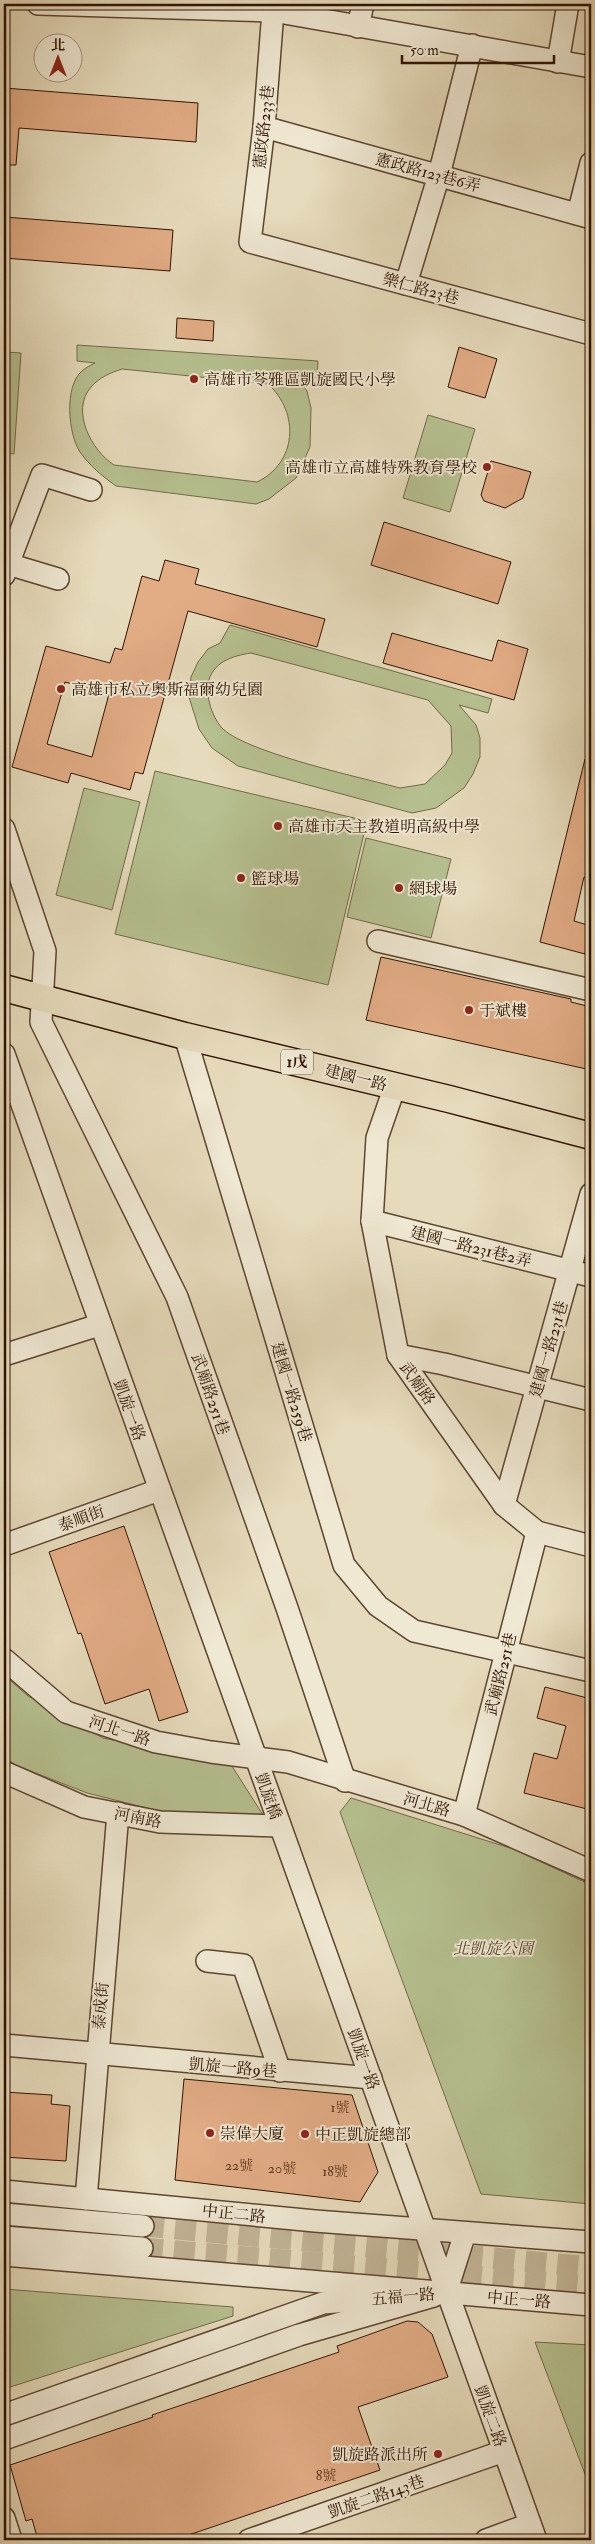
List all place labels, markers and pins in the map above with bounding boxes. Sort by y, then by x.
place label: 高雄市苓雅區凱旋國民小學 [204,370,396,390]
marker: 高雄市苓雅區凱旋國民小學 [188,373,200,385]
place label: 高雄市立高雄特殊教育學校 [285,458,477,478]
marker: 高雄市立高雄特殊教育學校 [481,461,493,473]
place label: 高雄市私立奧斯福爾幼兒園 [71,680,263,700]
marker: 高雄市私立奧斯福爾幼兒園 [55,683,67,695]
place label: 高雄市天主教道明高級中學 [288,817,480,837]
marker: 高雄市天主教道明高級中學 [272,820,284,832]
place label: 籃球場 [251,869,299,889]
marker: 籃球場 [235,872,247,884]
place label: 網球場 [409,879,457,899]
marker: 網球場 [393,882,405,894]
place label: 于斌樓 [479,1001,527,1021]
marker: 于斌樓 [463,1004,475,1016]
place label: 崇偉大廈 [220,2124,284,2144]
place label: 中正凱旋總部 [315,2125,411,2145]
marker: 崇偉大廈 [204,2127,216,2139]
marker: 中正凱旋總部 [299,2128,311,2140]
place label: 凱旋路派出所 [332,2445,428,2465]
marker: 凱旋路派出所 [432,2448,444,2460]

